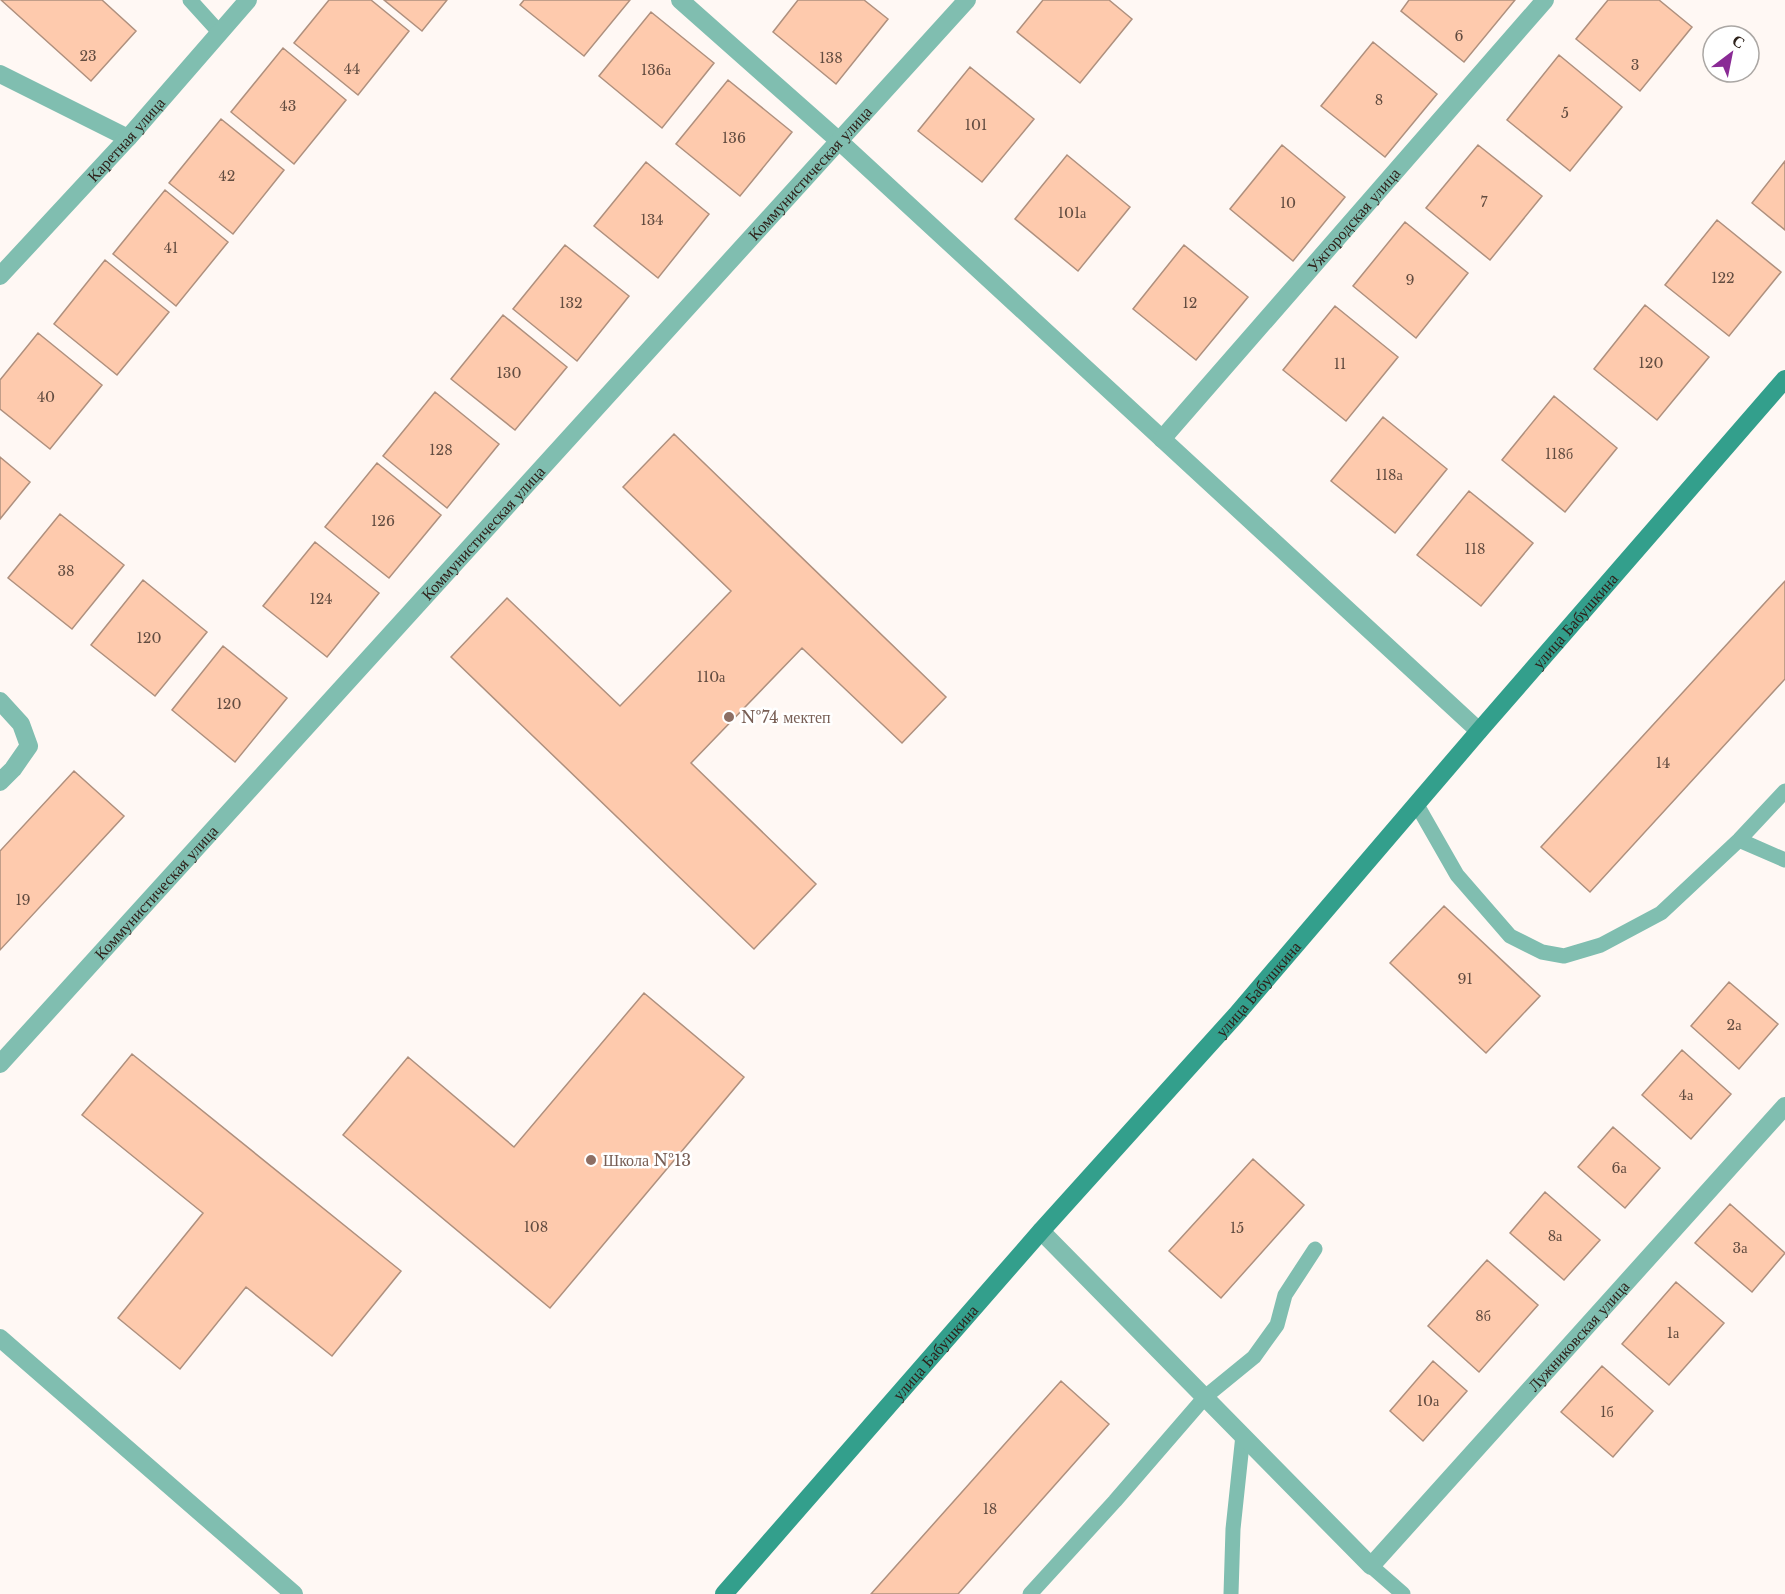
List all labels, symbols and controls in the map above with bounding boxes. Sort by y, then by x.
north arrow [1701,24,1761,84]
house number: 6 [1454,27,1464,45]
text: С [1729,30,1749,53]
house number: 23 [79,47,97,65]
house number: 138 [819,49,843,67]
house number: 3 [1631,56,1639,74]
house number: 44 [344,60,360,78]
house number: 136а [641,61,672,79]
house number: 8 [1375,91,1383,109]
street label: Каретная улица [83,93,169,186]
house number: 43 [280,97,296,115]
street label: Коммунистическая улица [744,102,876,244]
house number: 5 [1561,104,1569,122]
house number: 101 [965,116,987,134]
house number: 136 [722,129,746,147]
street label: Ужгородская улица [1302,163,1404,276]
house number: 42 [219,167,235,185]
house number: 7 [1480,193,1488,211]
house number: 10 [1280,194,1296,212]
house number: 101а [1058,204,1087,222]
house number: 134 [640,211,664,229]
house number: 41 [164,239,178,257]
house number: 122 [1711,269,1735,287]
house number: 9 [1405,271,1415,289]
house number: 132 [559,294,583,312]
house number: 12 [1183,294,1197,312]
house number: 120 [1639,354,1663,372]
house number: 11 [1334,355,1346,373]
house number: 130 [497,364,521,382]
house number: 40 [37,388,55,406]
house number: 128 [429,441,453,459]
house number: 118б [1545,445,1573,463]
street label: Коммунистическая улица [417,461,549,604]
house number: 118а [1375,466,1403,484]
house number: 126 [371,512,395,530]
house number: 118 [1465,540,1485,558]
house number: 38 [57,562,75,580]
street label: улица Бабушкина [1528,569,1622,673]
house number: 124 [309,590,333,608]
house number: 120 [137,629,161,647]
house number: 110а [697,668,726,686]
house number: 120 [217,695,241,713]
place label: №74 мектеп [741,707,831,727]
marker: №74 мектеп [722,710,736,724]
house number: 14 [1656,754,1670,772]
street label: Коммунистическая улица [90,821,222,964]
house number: 19 [15,891,31,909]
street label: улица Бабушкина [1211,937,1305,1041]
house number: 91 [1457,970,1473,988]
house number: 2а [1727,1016,1742,1034]
house number: 4а [1679,1086,1694,1104]
place label: Школа №13 [603,1150,691,1170]
marker: Школа №13 [584,1153,598,1167]
house number: 6а [1611,1159,1627,1177]
house number: 108 [524,1218,548,1236]
house number: 15 [1230,1219,1244,1237]
house number: 8а [1548,1227,1563,1245]
house number: 3а [1733,1239,1748,1257]
street label: Лужниковская улица [1523,1276,1633,1395]
street label: улица Бабушкина [888,1300,982,1404]
house number: 8б [1475,1307,1491,1325]
house number: 1а [1667,1324,1680,1342]
house number: 10а [1417,1392,1440,1410]
house number: 1б [1600,1403,1614,1421]
house number: 18 [983,1500,997,1518]

